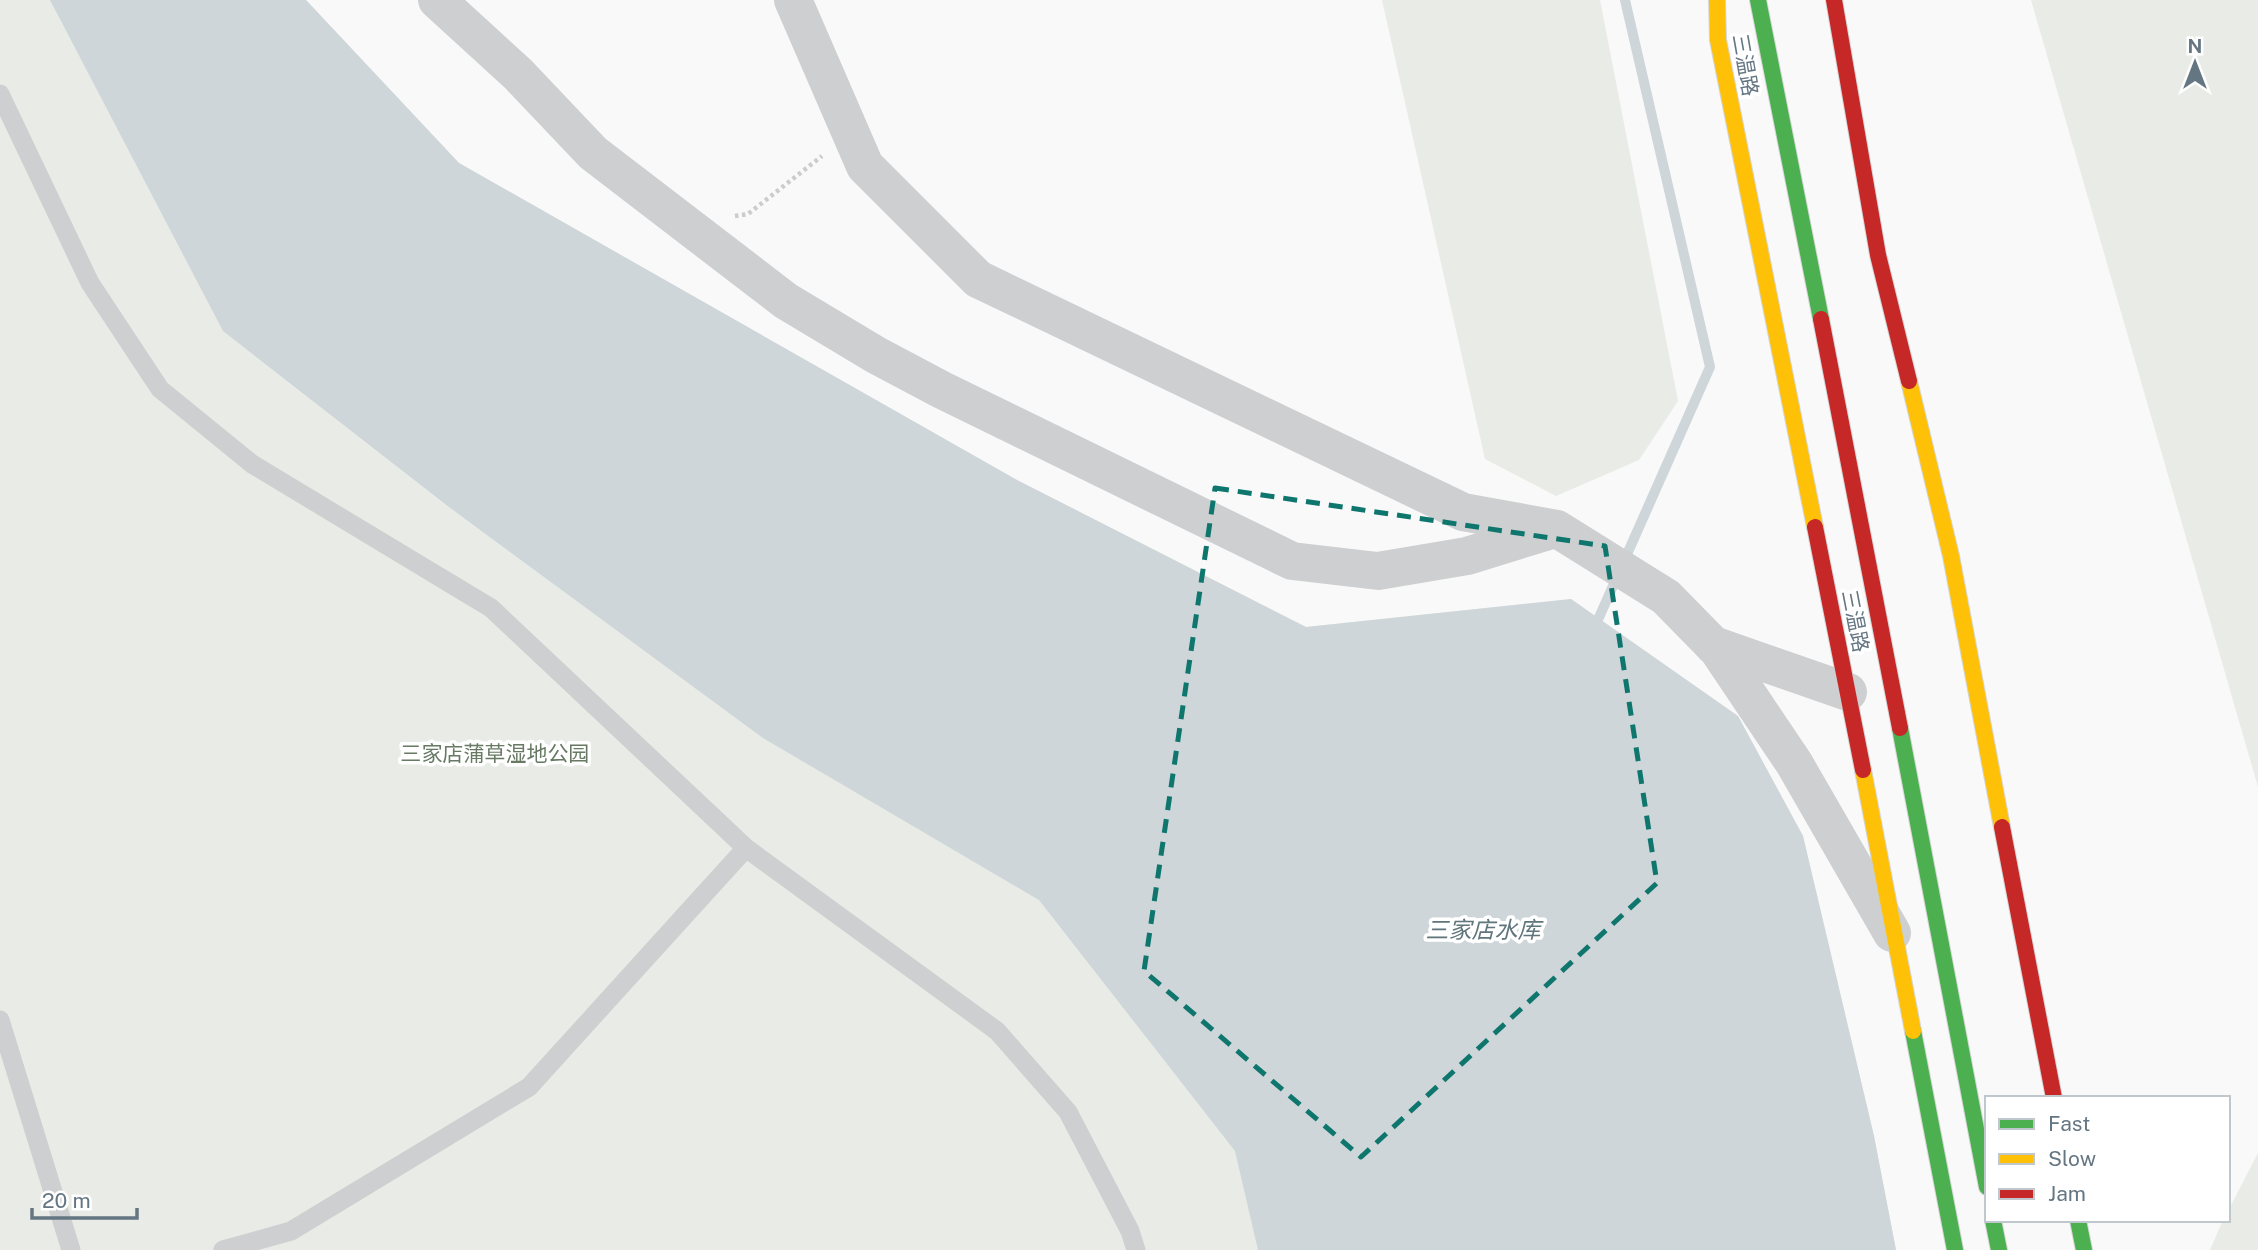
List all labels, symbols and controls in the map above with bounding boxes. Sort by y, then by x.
north arrow [2160,28,2230,98]
street label: 三温路 [1728,32,1763,98]
text: N [2188,35,2202,57]
street label: 三温路 [1837,588,1874,654]
park label: 三家店蒲草湿地公园 [401,741,590,766]
water label: 三家店水库 [1426,916,1545,943]
legend [1985,1096,2230,1222]
text: Fast [2048,1111,2090,1136]
text: Slow [2048,1146,2096,1171]
scale bar [32,1176,136,1220]
text: Jam [2048,1181,2086,1206]
text: 20 m [42,1188,91,1213]

